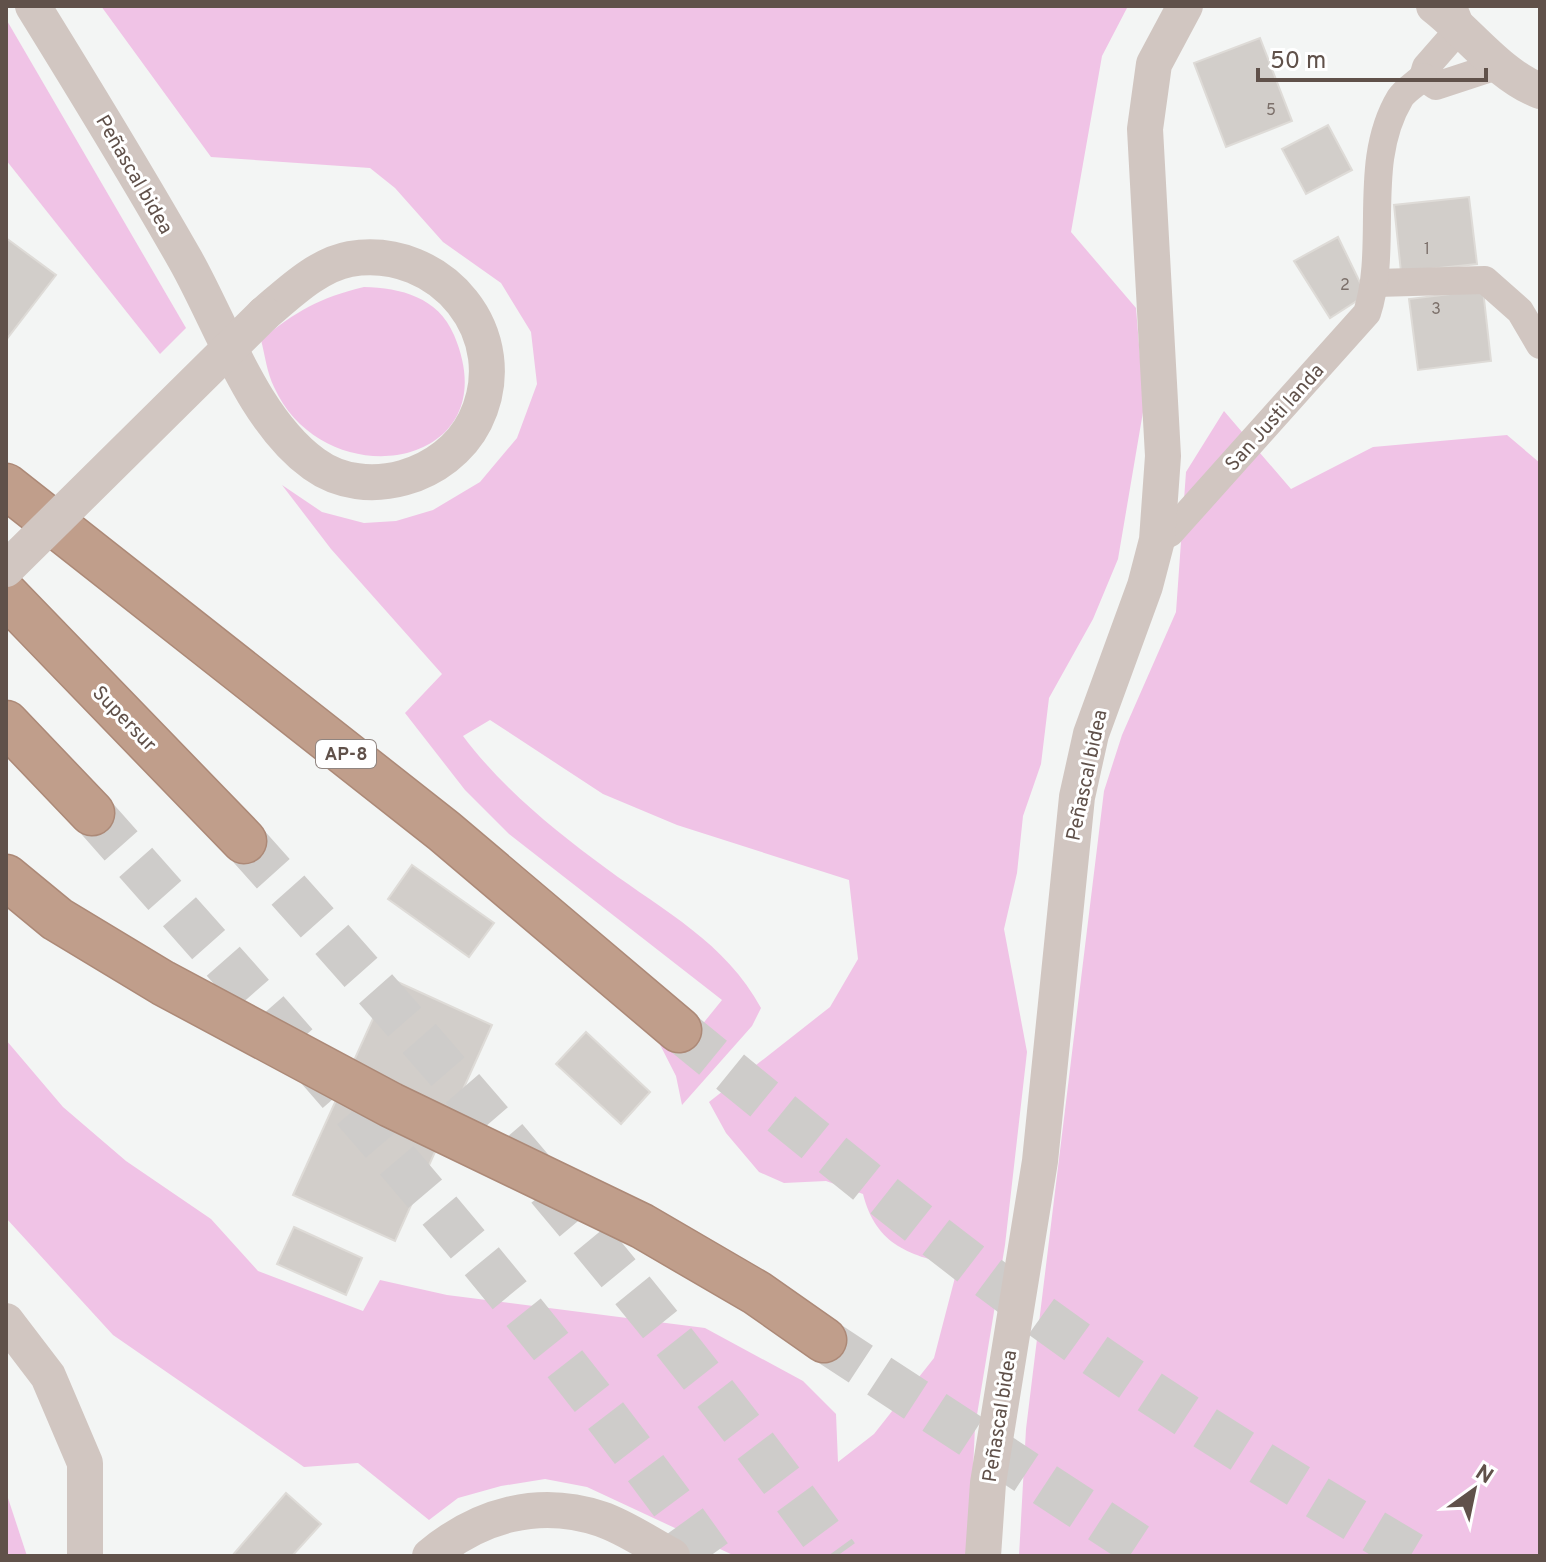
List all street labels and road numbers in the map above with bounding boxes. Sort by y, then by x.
street label: Peñascal bidea [89,111,178,239]
street label: San Justi landa [1220,359,1331,478]
street label: Supersur [86,681,162,758]
street label: Peñascal bidea [1061,707,1115,843]
road number: AP-8 [316,740,376,768]
street label: Peñascal bidea [978,1348,1024,1484]

